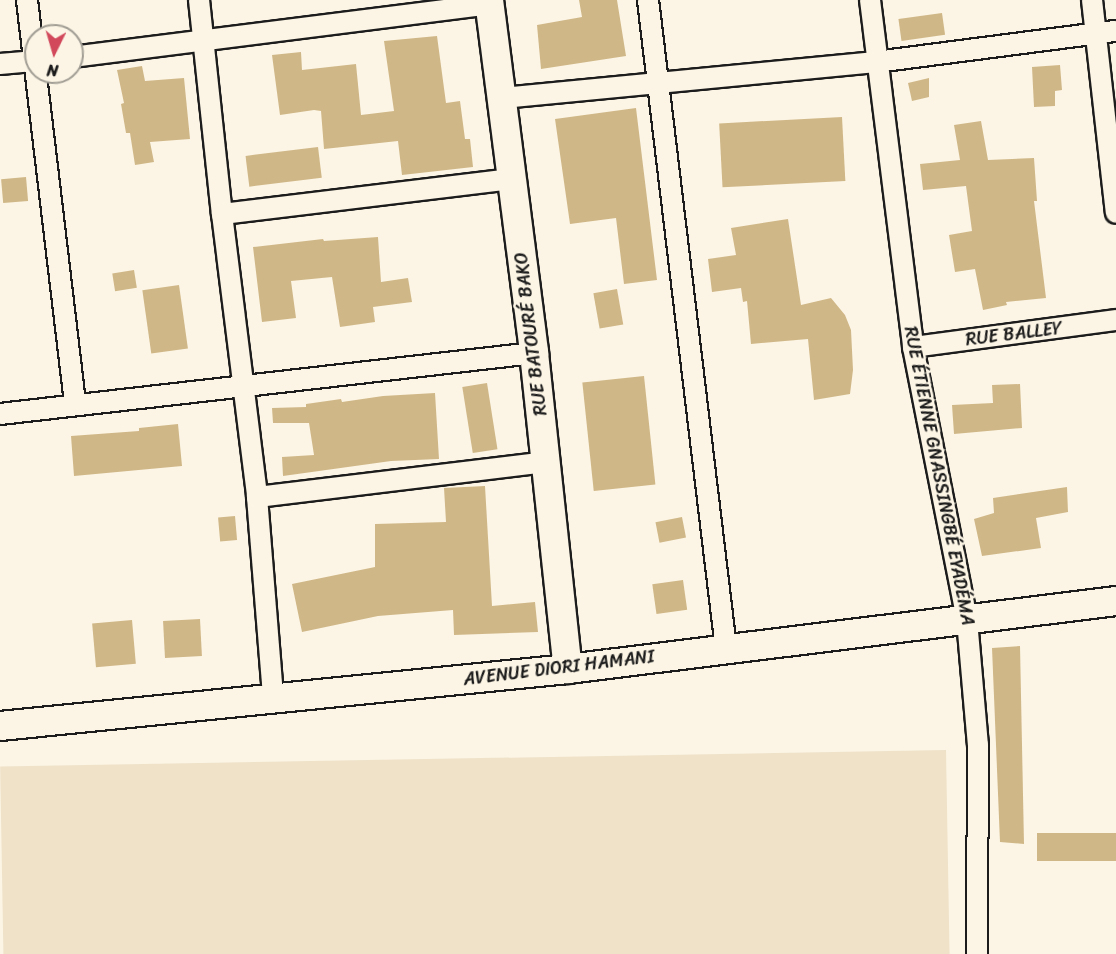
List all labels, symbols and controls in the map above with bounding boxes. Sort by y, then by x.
north arrow [24,24,84,84]
text: N [46,56,59,85]
street label: RUE BATOURÉ BAKO [510,251,552,417]
street label: RUE BALLEY [964,317,1064,351]
street label: RUE ÉTIENNE GNASSINGBÉ EYADÉMA [900,326,978,626]
street label: AVENUE DIORI HAMANI [463,646,655,690]

